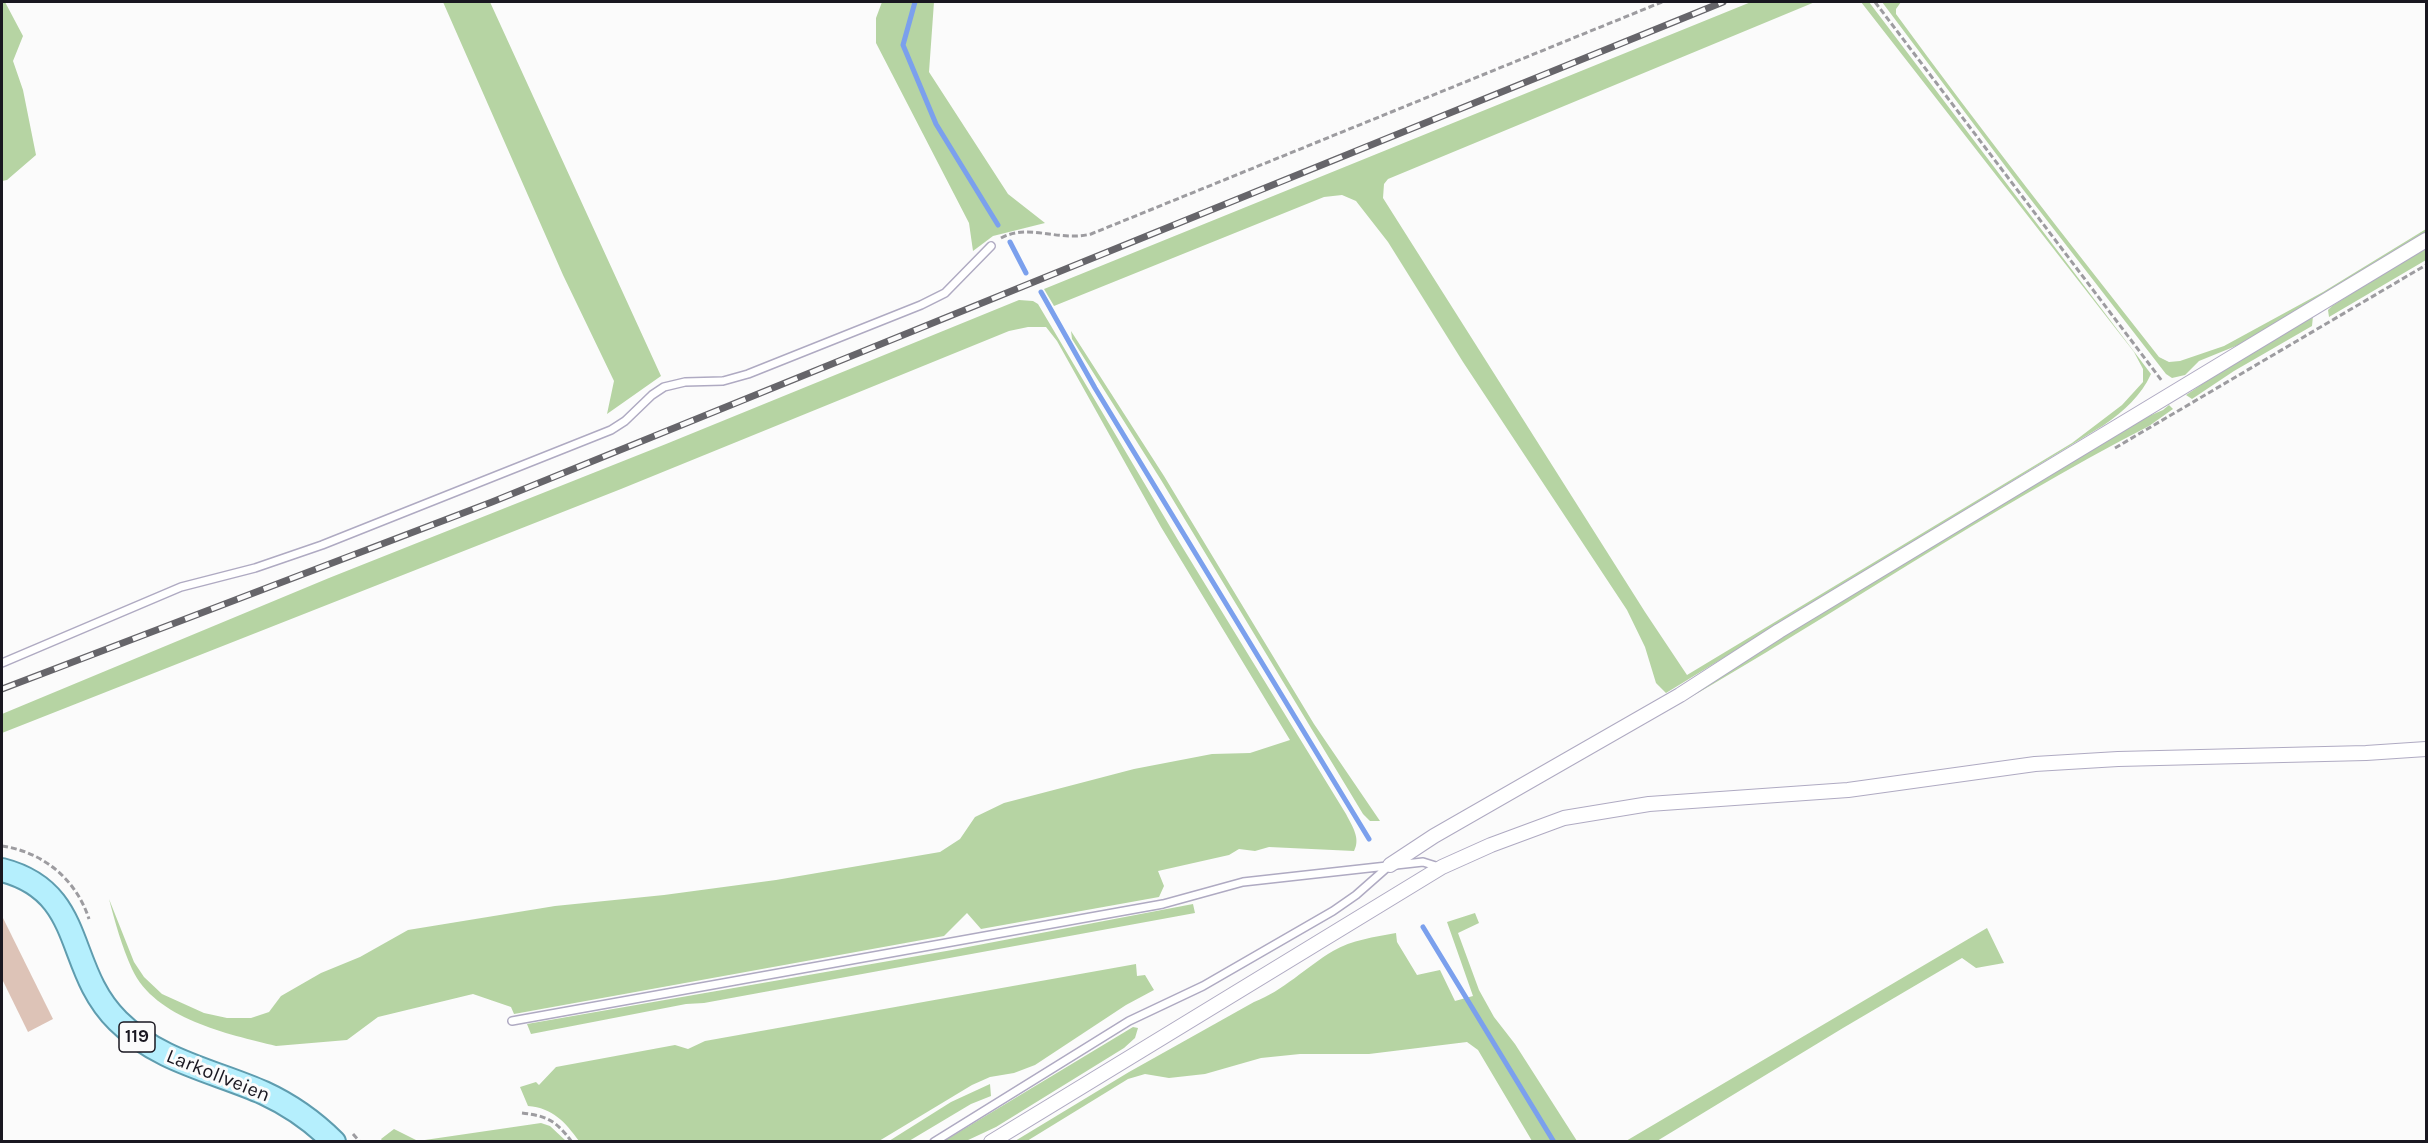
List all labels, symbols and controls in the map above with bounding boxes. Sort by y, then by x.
road number: 119 [119,1022,155,1052]
street label: Larkollveien [163,1044,273,1108]

